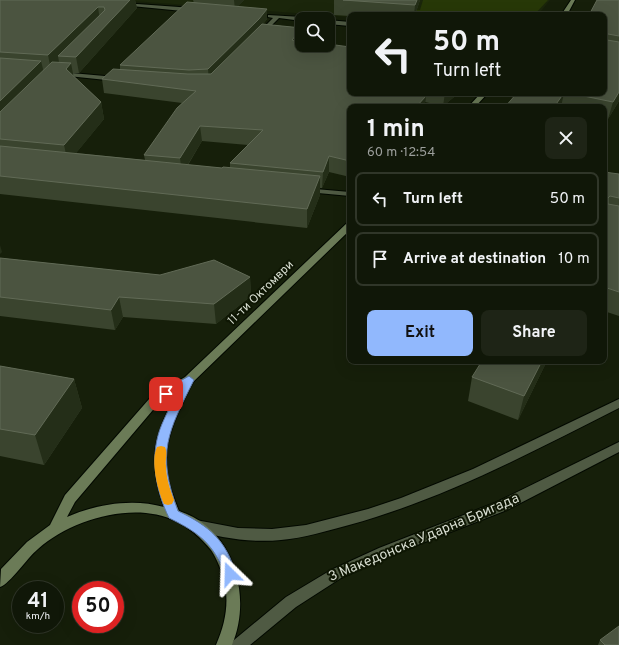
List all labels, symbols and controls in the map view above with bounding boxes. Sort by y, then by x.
map controls [295,12,335,52]
button: search [295,12,335,52]
text: 50 m [433,25,500,61]
icon: left [367,28,419,80]
text: Turn left [433,60,501,83]
text: 1 min [367,115,425,145]
button: close [545,117,587,159]
text: 60 m · 12:54 [367,145,435,161]
icon: left [369,188,391,210]
text: Turn left [403,190,463,209]
text: 50 m [550,190,585,209]
icon: arrive [369,248,391,270]
text: Arrive at destination [403,250,546,269]
text: 10 m [558,250,590,269]
street label: 11-ти Октомври [224,257,298,329]
button: Exit [367,310,473,356]
button: Share [481,310,587,356]
pin [149,377,183,411]
icon: arrive [155,383,177,405]
street label: 3 Македонска Ударна Бригада [326,490,522,586]
position arrow [209,553,251,595]
speed limit sign: 50 [72,581,124,633]
text: 41 [28,589,48,615]
text: km/h [26,610,50,623]

